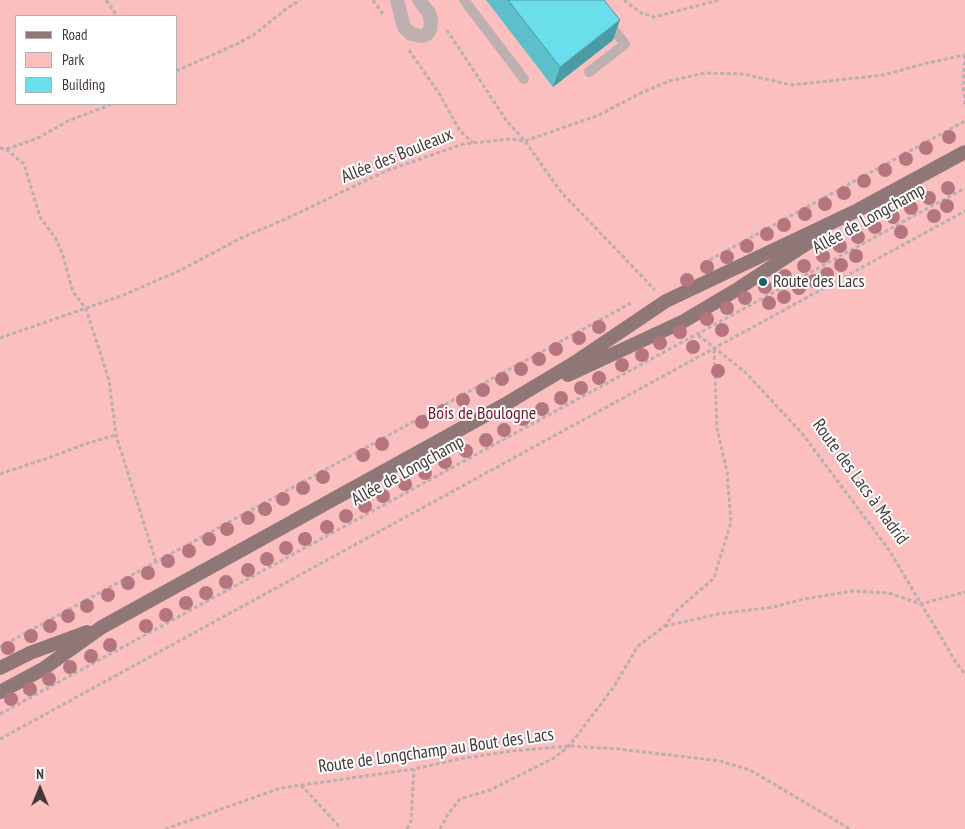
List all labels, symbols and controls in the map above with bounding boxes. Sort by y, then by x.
legend [15,15,178,105]
text: Road [62,25,88,44]
text: Park [62,50,84,69]
text: Building [62,75,105,94]
street label: Allée des Bouleaux [338,124,456,188]
street label: Allée de Longchamp [809,179,929,259]
place label: Route des Lacs [773,271,865,293]
marker: Route des Lacs [757,276,769,288]
park label: Bois de Boulogne [428,403,536,425]
street label: Route des Lacs à Madrid [807,415,913,549]
street label: Allée de Longchamp [348,431,468,511]
street label: Route de Longchamp au Bout des Lacs [317,724,555,778]
north arrow [15,764,65,814]
text: N [36,765,44,783]

